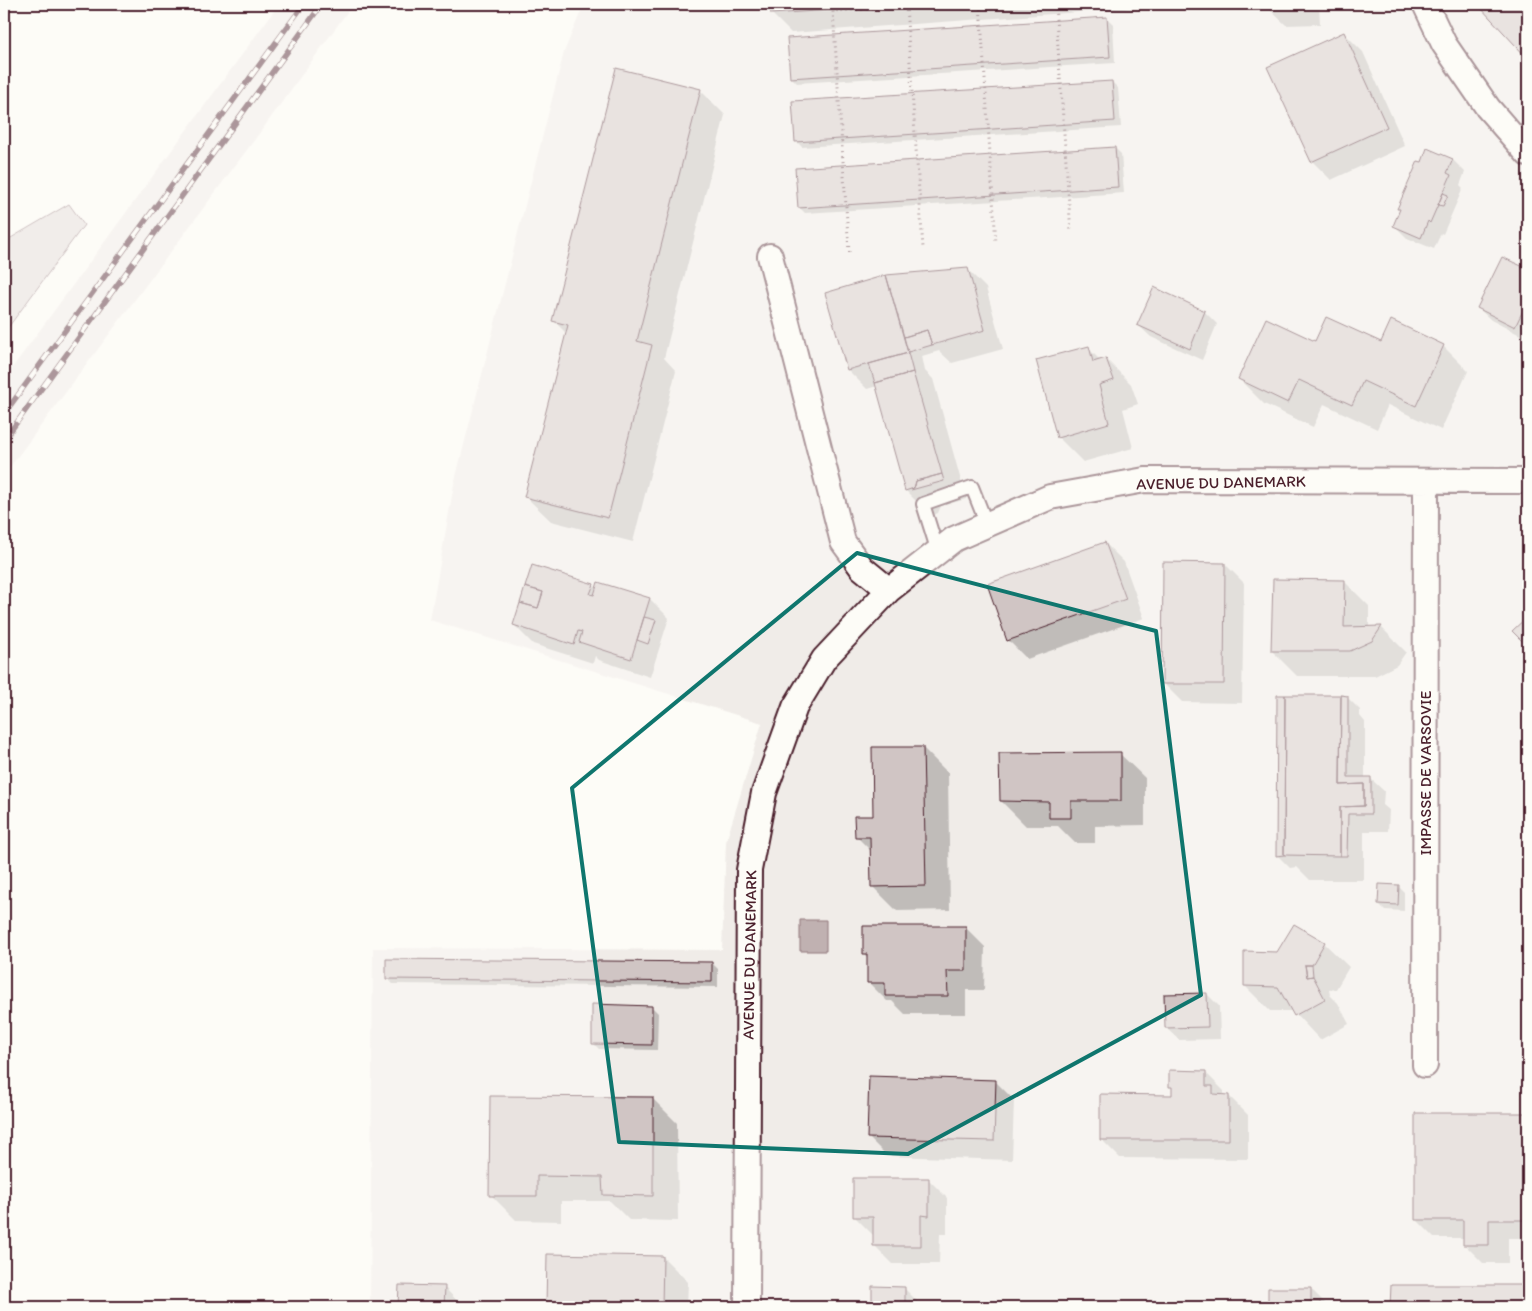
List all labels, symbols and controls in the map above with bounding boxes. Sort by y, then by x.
street label: AVENUE DU DANEMARK [1136,472,1306,493]
street label: IMPASSE DE VARSOVIE [1416,690,1435,856]
street label: AVENUE DU DANEMARK [739,870,760,1040]

